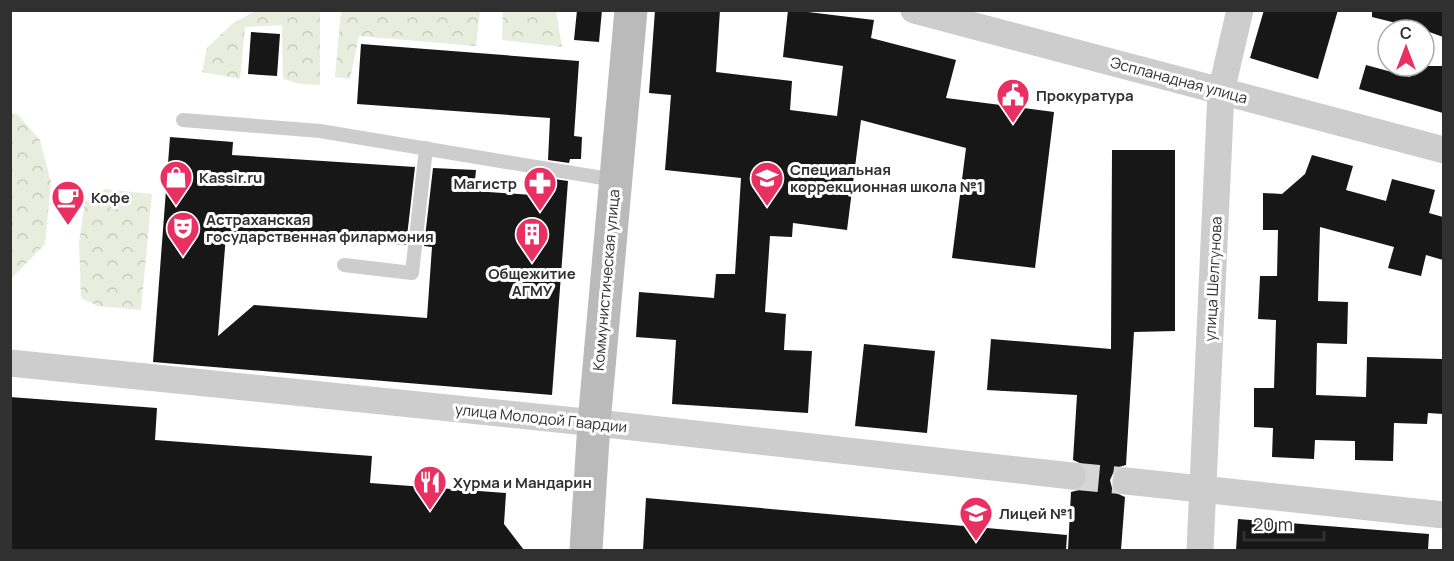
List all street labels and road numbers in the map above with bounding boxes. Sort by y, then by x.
street label: Эспланадная улица [1108,52,1250,108]
street label: Коммунистическая улица [588,188,624,372]
street label: улица Шелгунова [1199,216,1227,342]
street label: улица Молодой Гвардии [454,399,628,437]

